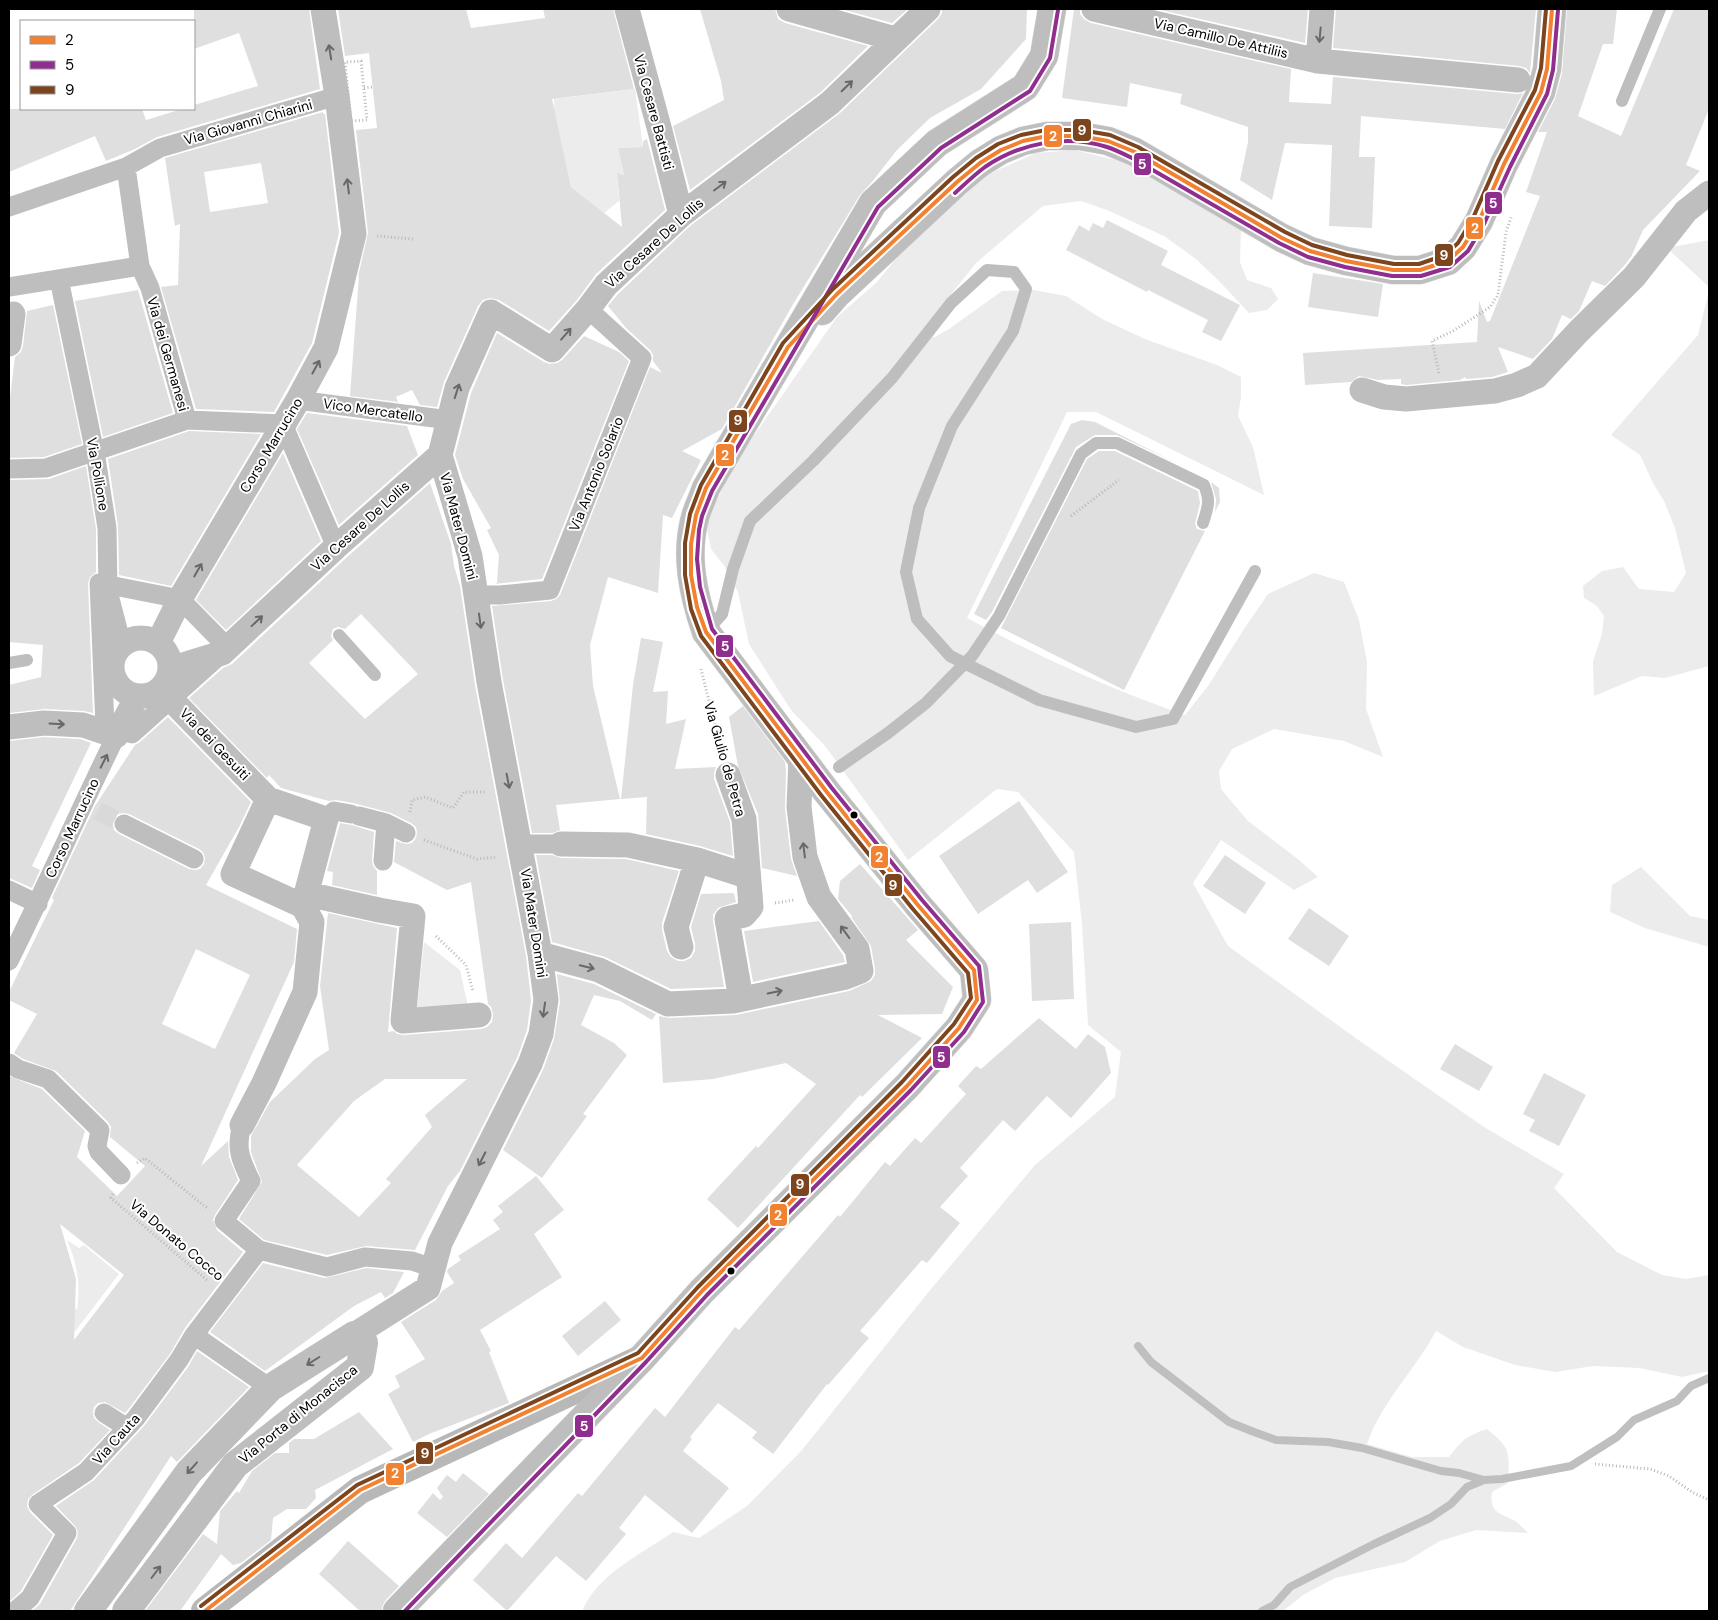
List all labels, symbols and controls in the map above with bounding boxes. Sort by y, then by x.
street label: Via Camillo De Attiliis [1152,14,1290,62]
legend [20,20,195,110]
one-way arrow [1315,26,1324,42]
text: 2 [65,30,74,50]
one-way arrow [324,45,334,61]
street label: Via Cesare Battisti [630,52,678,172]
text: 5 [65,55,74,75]
text: 9 [65,80,74,100]
one-way arrow [841,80,854,92]
street label: Via Giovanni Chiarini [182,95,314,149]
line badge: 9 [1072,118,1092,142]
text: 9 [1078,121,1087,139]
line badge: 2 [1043,124,1063,148]
text: 2 [1049,127,1057,145]
line badge: 5 [1133,152,1152,176]
text: 5 [1138,155,1146,173]
one-way arrow [343,178,353,194]
one-way arrow [713,181,727,191]
line badge: 5 [1484,191,1503,215]
street label: Via Cesare De Lollis [601,194,707,292]
text: 5 [1489,194,1497,212]
line badge: 2 [1465,216,1484,240]
text: 2 [1471,219,1479,237]
line badge: 9 [1434,243,1454,267]
text: 9 [1440,246,1449,264]
street label: Via dei Germanesi [143,295,193,413]
one-way arrow [560,327,572,340]
one-way arrow [312,360,321,375]
one-way arrow [453,383,462,399]
street label: Corso Marrucino [235,394,307,496]
street label: Vico Mercatello [322,394,424,426]
line badge: 9 [728,409,748,433]
text: 9 [734,411,743,429]
street label: Via Antonio Solario [565,414,627,534]
street label: Via Pollione [83,436,113,512]
line badge: 2 [715,443,735,467]
text: 2 [721,446,729,464]
street label: Via Mater Domini [436,470,482,582]
street label: Via Cesare De Lollis [307,477,413,575]
one-way arrow [193,563,203,577]
one-way arrow [476,613,486,629]
one-way arrow [250,615,263,627]
line badge: 5 [715,634,734,658]
text: 5 [721,637,729,655]
street label: Via Giulio de Petra [700,699,750,819]
street label: Via dei Gesuiti [176,704,254,784]
one-way arrow [49,719,65,728]
one-way arrow [100,754,109,769]
one-way arrow [504,773,514,789]
street label: Corso Marrucino [41,775,103,881]
unlabelled marker [849,810,859,820]
one-way arrow [799,843,809,859]
line badge: 2 [870,845,889,869]
text: 2 [875,848,883,866]
street label: Via Mater Domini [516,867,552,979]
line badge: 9 [884,873,903,897]
text: 9 [889,876,898,894]
one-way arrow [840,925,850,939]
one-way arrow [578,963,594,972]
one-way arrow [767,986,783,996]
one-way arrow [539,1002,549,1018]
line badge: 5 [932,1045,951,1069]
text: 5 [937,1048,945,1066]
one-way arrow [477,1152,487,1167]
line badge: 9 [790,1173,810,1197]
text: 9 [796,1175,805,1193]
street label: Via Donato Cocco [126,1195,228,1285]
line badge: 2 [769,1203,788,1227]
text: 2 [774,1206,782,1224]
unlabelled marker [726,1266,736,1276]
one-way arrow [306,1356,320,1366]
street label: Via Porta di Monacisca [235,1361,361,1467]
street label: Via Cauta [88,1410,144,1468]
line badge: 5 [574,1414,594,1438]
text: 5 [580,1417,588,1435]
line badge: 9 [415,1441,434,1465]
text: 9 [421,1444,430,1462]
one-way arrow [186,1462,198,1475]
line badge: 2 [385,1462,405,1486]
text: 2 [391,1464,399,1482]
one-way arrow [150,1566,161,1579]

